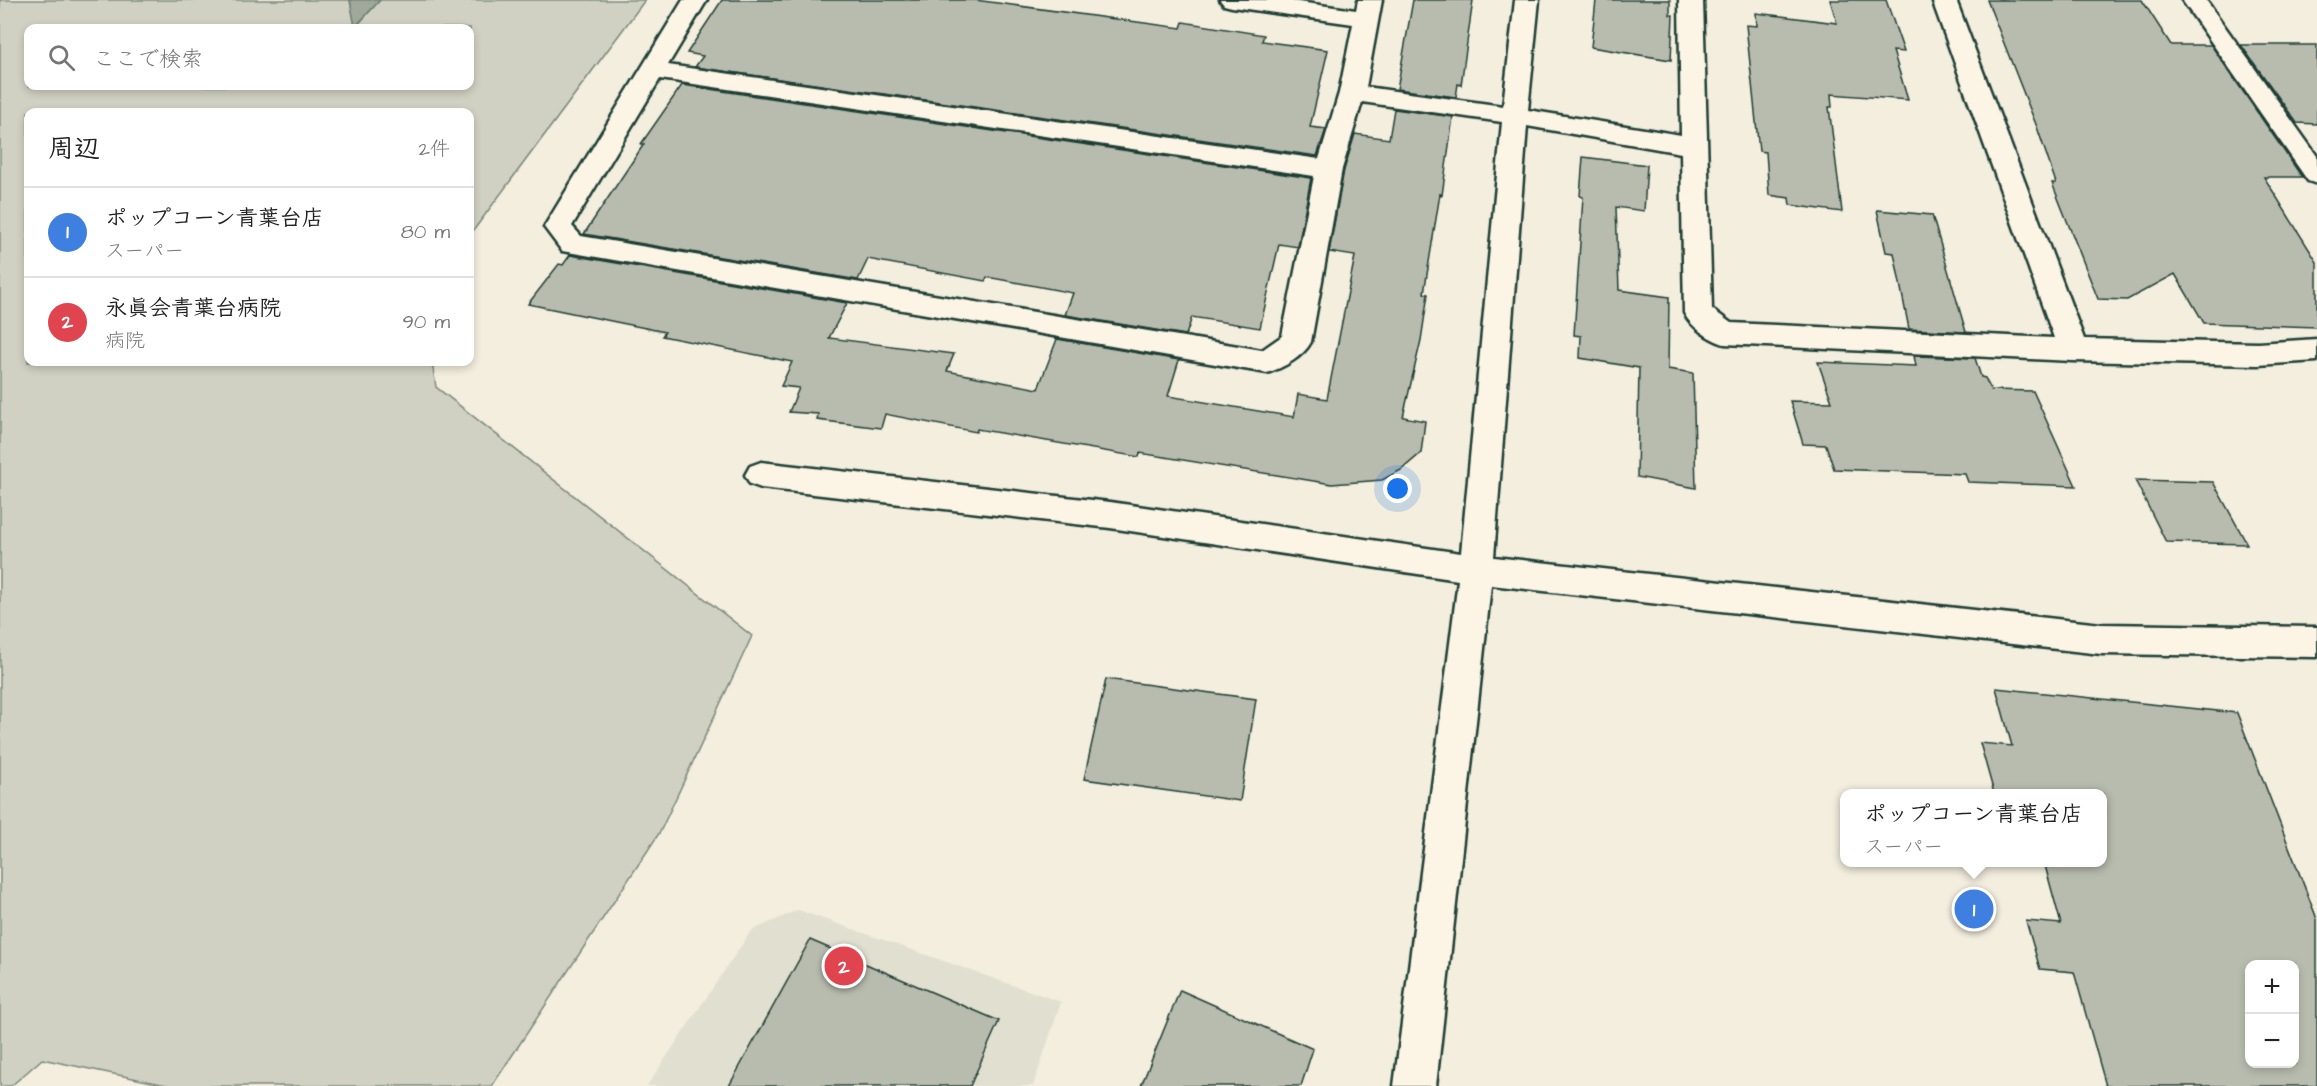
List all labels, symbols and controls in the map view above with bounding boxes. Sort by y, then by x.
search box [24,24,474,90]
icon: search [45,41,78,74]
text: ここで検索 [93,44,203,75]
text: 周辺 [48,131,100,167]
text: 2件 [419,135,450,163]
text: ポップコーン青葉台店 [105,203,324,234]
text: 1 [66,218,69,246]
text: 80 m [401,218,450,246]
text: スーパー [105,237,184,265]
text: 永眞会青葉台病院 [105,293,281,324]
text: 2 [62,308,73,336]
text: 90 m [402,308,450,336]
text: 病院 [105,327,145,355]
your location [1383,474,1412,503]
popup [1840,789,2107,867]
text: ポップコーン青葉台店 [1864,799,2083,830]
text: スーパー [1864,833,1943,861]
pin: 1 [1954,886,1994,932]
pin: 2 [824,944,864,988]
map controls [2245,960,2299,1068]
button: + [2245,960,2299,1014]
button: − [2245,1014,2299,1068]

